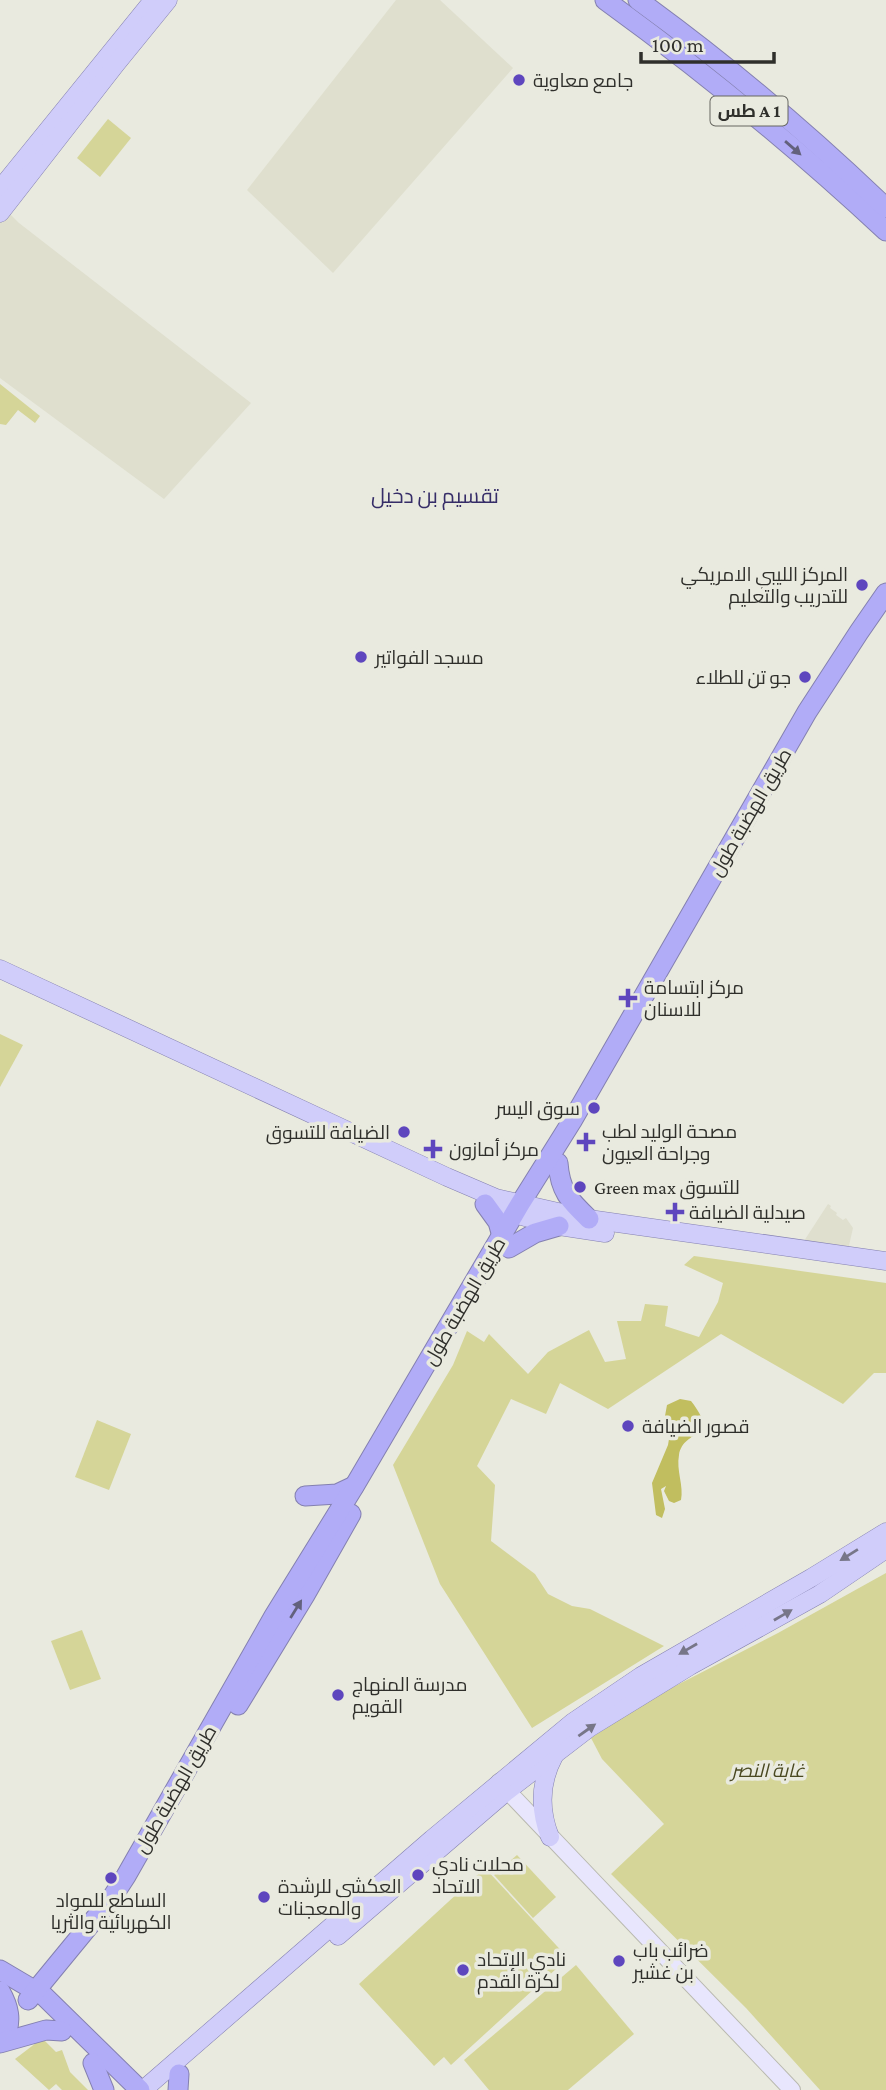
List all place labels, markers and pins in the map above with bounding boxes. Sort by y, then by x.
place label: جامع معاوية [533,70,633,94]
marker: جامع معاوية [511,72,527,88]
place label: المركز الليبي الامريكي للتدريب والتعليم [680,564,848,610]
marker: المركز الليبي الامريكي للتدريب والتعليم [854,577,870,593]
place label: مسجد الفواتير [374,647,484,669]
marker: مسجد الفواتير [353,649,369,665]
place label: جو تن للطلاء [696,667,791,689]
marker: جو تن للطلاء [797,669,813,685]
place label: مركز ابتسامة للاسنان [644,977,744,1021]
marker: مركز ابتسامة للاسنان [618,988,638,1008]
place label: سوق اليسر [495,1098,580,1121]
marker: سوق اليسر [586,1100,602,1116]
place label: مصحة الوليد لطب وجراحة العيون [602,1121,737,1165]
place label: الضيافة للتسوق [266,1122,390,1145]
marker: الضيافة للتسوق [396,1124,412,1140]
marker: مصحة الوليد لطب وجراحة العيون [576,1132,596,1152]
place label: مركز أمازون [449,1138,539,1161]
marker: مركز أمازون [423,1139,443,1159]
place label: Green max للتسوق [594,1177,740,1200]
marker: Green max للتسوق [572,1179,588,1195]
place label: صيدلية الضيافة [689,1202,806,1223]
marker: صيدلية الضيافة [667,1204,683,1220]
place label: قصور الضيافة [642,1416,750,1438]
marker: قصور الضيافة [620,1418,636,1434]
place label: مدرسة المنهاج القويم [352,1674,468,1720]
marker: مدرسة المنهاج القويم [330,1687,346,1703]
place label: محلات نادي الاتحاد [432,1854,524,1897]
marker: محلات نادي الاتحاد [410,1867,426,1883]
marker: الساطع للمواد الكهربائية والثريا [103,1870,119,1886]
place label: العكشي للرشدة والمعجنات [278,1876,402,1920]
marker: العكشي للرشدة والمعجنات [256,1889,272,1905]
place label: الساطع للمواد الكهربائية والثريا [50,1890,172,1934]
place label: ضرائب باب بن غشير [632,1940,709,1984]
place label: نادي الإتحاد لكرة القدم [477,1949,566,1995]
marker: ضرائب باب بن غشير [611,1953,627,1969]
marker: نادي الإتحاد لكرة القدم [455,1962,471,1978]

